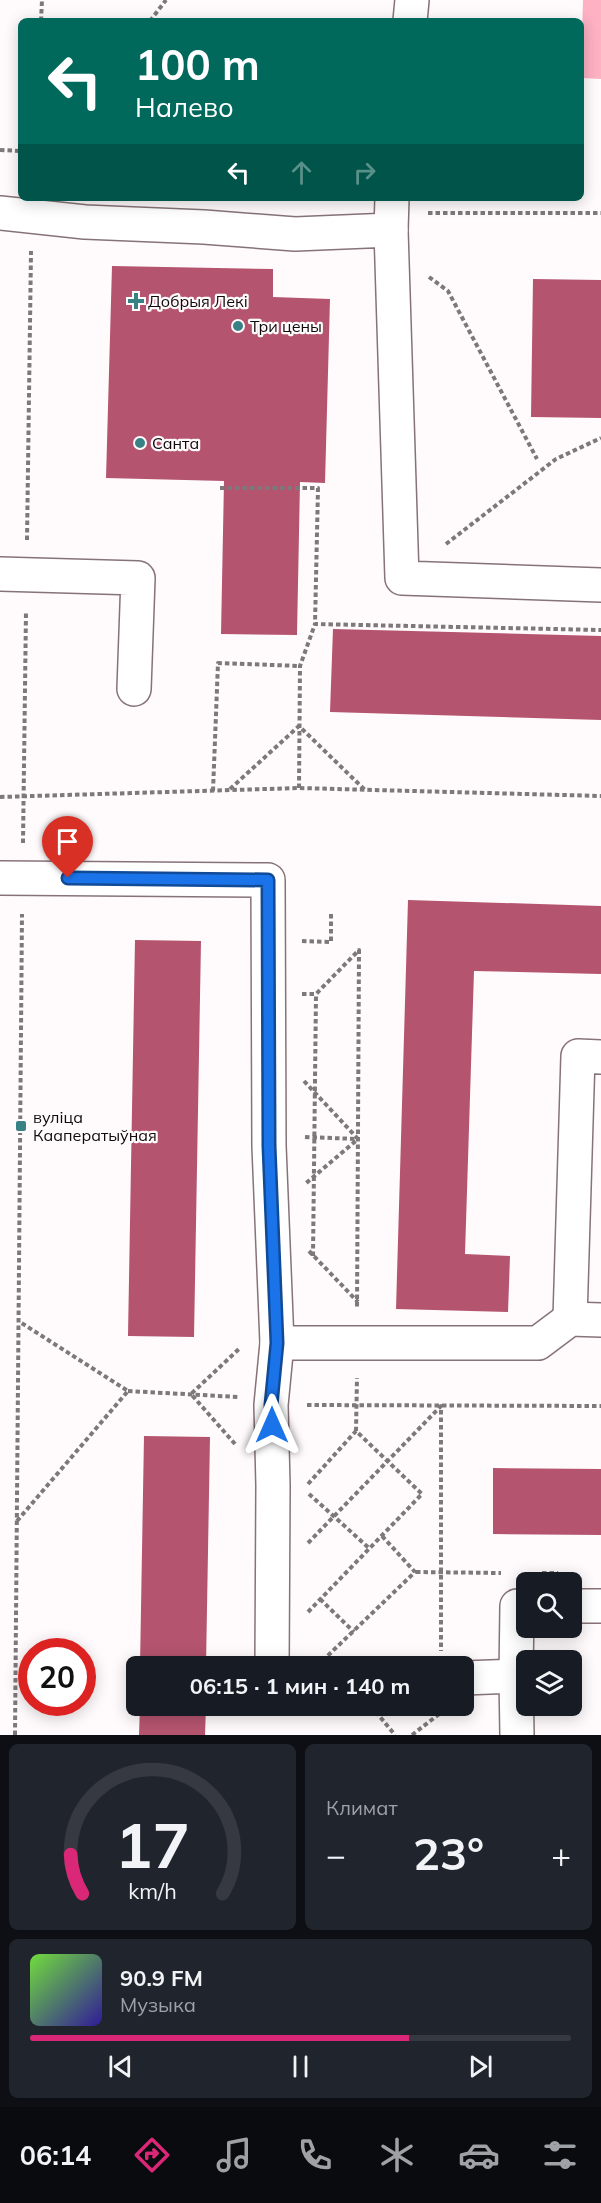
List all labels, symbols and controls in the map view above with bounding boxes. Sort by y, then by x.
text: 100 m [135,38,260,91]
icon: left [36,42,114,120]
text: Налево [135,90,234,124]
icon: left [222,156,255,189]
icon: ahead [285,156,318,189]
icon: right [348,156,381,189]
place label: Добрыя Лекі [148,291,248,311]
marker: Добрыя Лекі [129,294,143,308]
place label: Три цены [250,316,322,336]
marker: Три цены [231,319,245,333]
place label: Санта [152,433,199,453]
marker: Санта [133,436,147,450]
pin [42,816,93,878]
icon: arrive [51,825,84,858]
place label: вуліца Кааператыўная [33,1107,157,1145]
marker: вуліца Кааператыўная [14,1119,28,1133]
position arrow [240,1393,304,1457]
map controls [516,1572,582,1716]
button: search [516,1572,582,1638]
speed limit sign: 20 [18,1638,96,1716]
button: layers [516,1650,582,1716]
text: 06:15 · 1 мин · 140 m [190,1672,410,1700]
text: Климат [326,1795,398,1820]
text: 17 [115,1805,190,1884]
text: 23° [413,1825,484,1881]
text: − [326,1834,346,1875]
text: + [551,1834,571,1875]
text: km/h [128,1877,177,1904]
text: 90.9 FM [120,1964,203,1992]
text: Музыка [120,1992,196,2017]
icon: previous [104,2050,137,2083]
icon: pause [284,2050,317,2083]
icon: next [464,2050,497,2083]
icon: directions [131,2134,173,2176]
icon: music [213,2134,255,2176]
icon: phone [294,2134,336,2176]
icon: climate [376,2134,418,2176]
icon: car [458,2134,500,2176]
icon: filters [539,2134,581,2176]
text: 06:14 [20,2138,91,2172]

